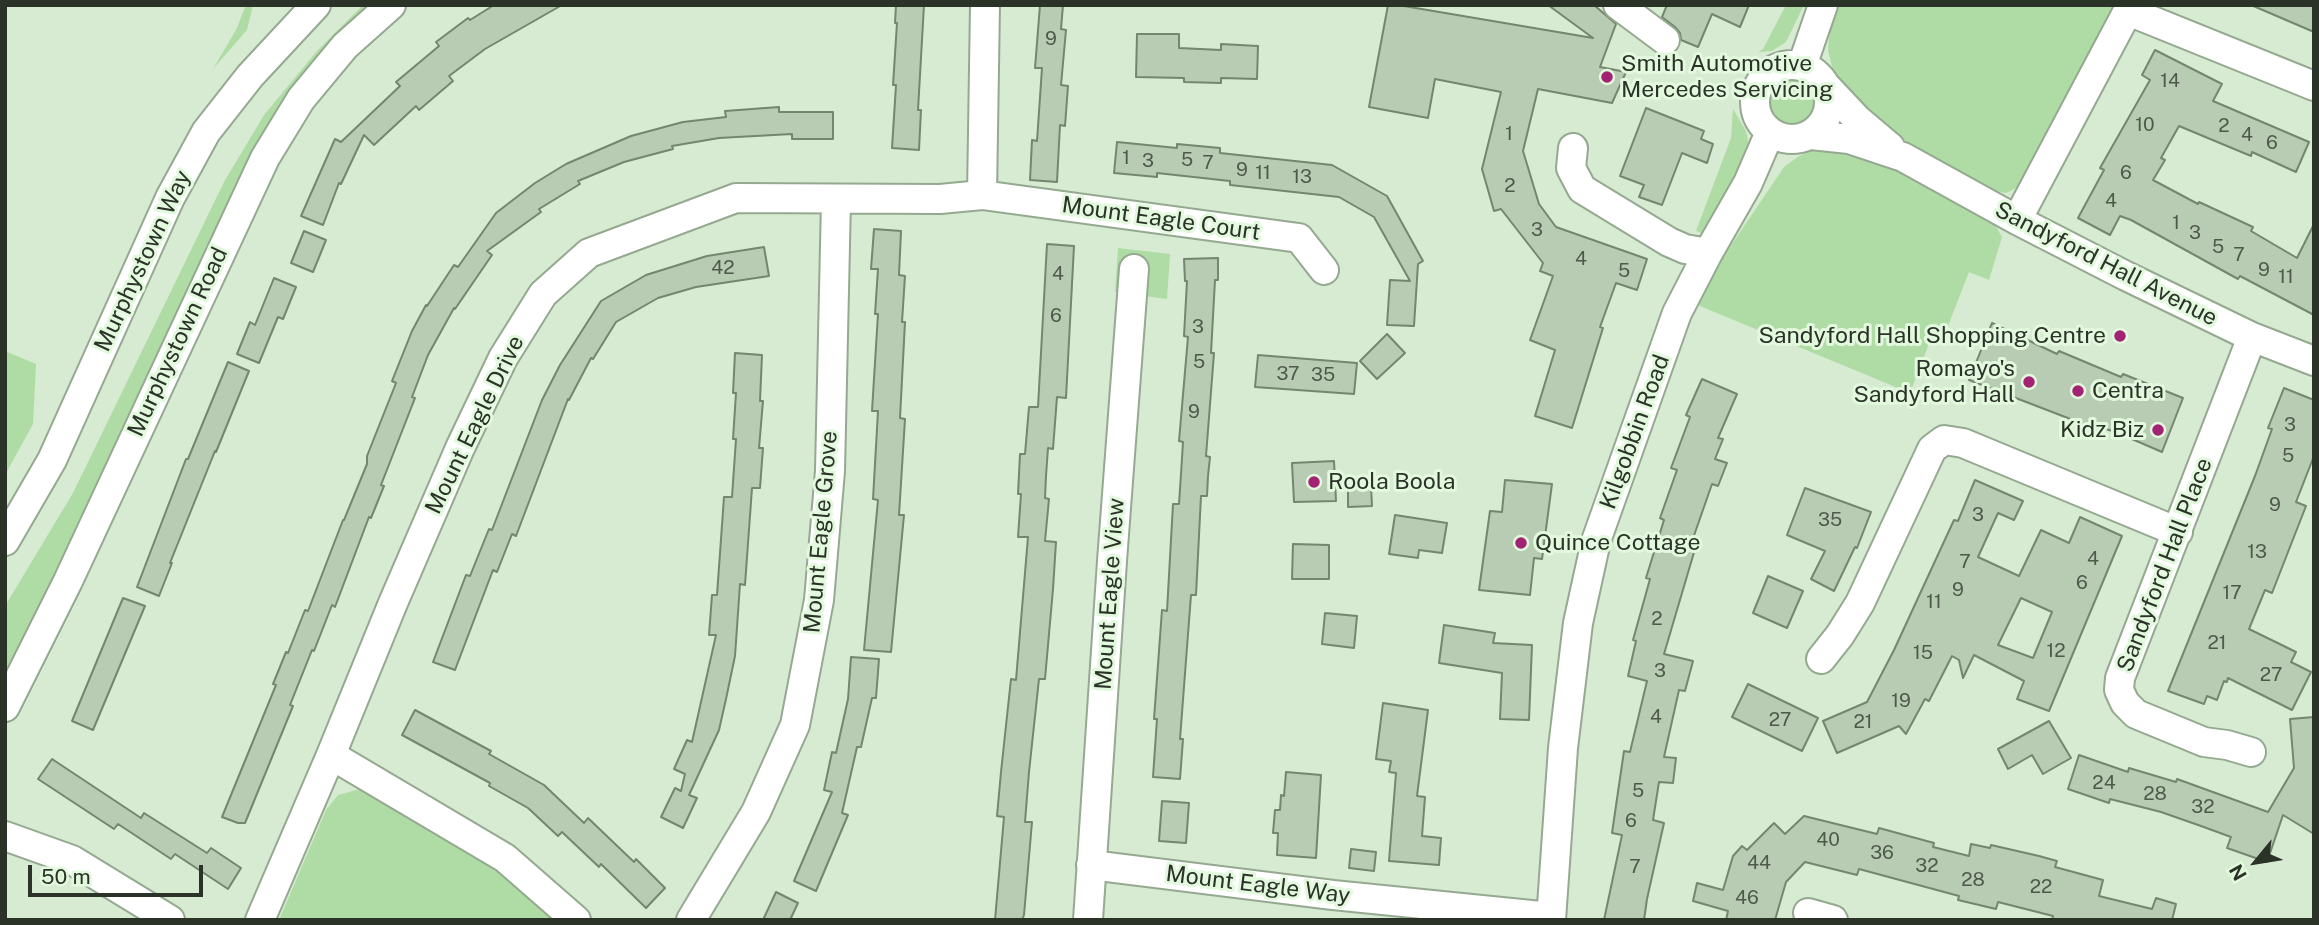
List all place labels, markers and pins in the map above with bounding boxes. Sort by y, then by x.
place label: Smith Automotive Mercedes Servicing [1621,50,1833,104]
marker: Smith Automotive Mercedes Servicing [1599,69,1615,85]
place label: Sandyford Hall Shopping Centre [1758,322,2106,350]
marker: Sandyford Hall Shopping Centre [2112,328,2128,344]
place label: Romayo's Sandyford Hall [1854,355,2015,409]
marker: Romayo's Sandyford Hall [2021,374,2037,390]
place label: Centra [2092,377,2164,405]
marker: Centra [2070,383,2086,399]
place label: Kidz Biz [2060,416,2144,444]
marker: Kidz Biz [2150,422,2166,438]
place label: Roola Boola [1328,468,1455,496]
marker: Roola Boola [1306,474,1322,490]
place label: Quince Cottage [1535,529,1700,557]
marker: Quince Cottage [1513,535,1529,551]

